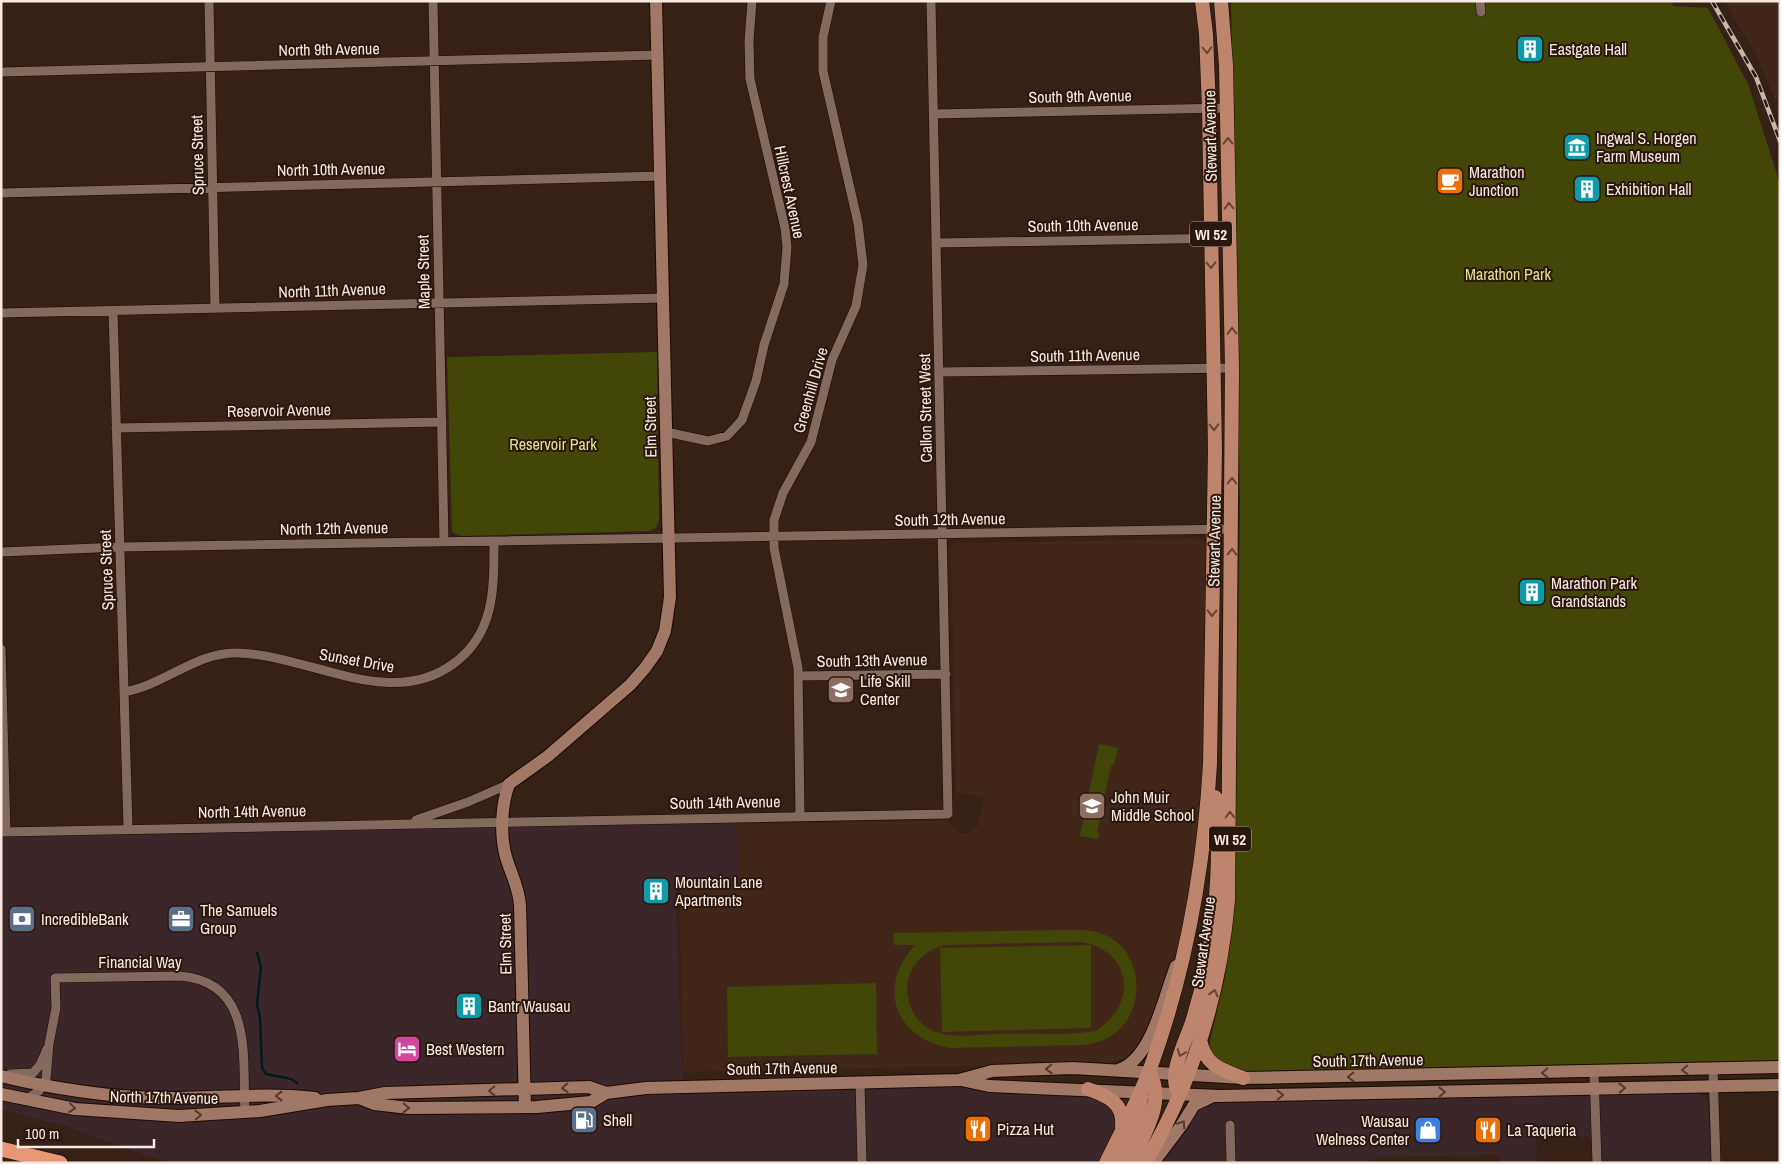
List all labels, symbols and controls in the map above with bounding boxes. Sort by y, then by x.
building icon: Eastgate Hall [1515,34,1545,64]
street label: North 9th Avenue [278,37,380,61]
place label: Eastgate Hall [1549,38,1627,60]
one-way arrow [1201,46,1212,54]
street label: South 9th Avenue [1028,84,1132,108]
street label: Stewart Avenue [1198,90,1222,182]
street label: Spruce Street [185,114,209,195]
place label: Ingwal S. Horgen Farm Museum [1596,127,1697,167]
museum icon: Ingwal S. Horgen Farm Museum [1562,132,1592,162]
one-way arrow [1222,137,1233,145]
street label: Hillcrest Avenue [769,143,811,241]
street label: North 10th Avenue [277,157,385,181]
place label: Marathon Junction [1469,161,1524,201]
cafe icon: Marathon Junction [1435,166,1465,196]
building icon: Exhibition Hall [1572,174,1602,204]
place label: Exhibition Hall [1606,178,1691,200]
one-way arrow [1224,202,1234,210]
street label: South 10th Avenue [1027,213,1139,237]
road number: WI 52 [1190,222,1232,246]
street label: Maple Street [411,234,435,309]
one-way arrow [1206,261,1216,269]
park label: Marathon Park [1465,263,1551,285]
street label: North 11th Avenue [278,277,386,303]
one-way arrow [1226,327,1237,335]
street label: South 11th Avenue [1030,343,1140,367]
street label: Greenhill Drive [787,345,833,435]
street label: Callon Street West [913,353,937,463]
street label: Elm Street [638,396,662,458]
street label: Reservoir Avenue [227,398,331,422]
one-way arrow [1209,424,1219,431]
park label: Reservoir Park [509,433,597,455]
one-way arrow [1227,476,1237,484]
street label: Stewart Avenue [1202,495,1226,587]
street label: South 12th Avenue [894,507,1006,531]
street label: North 12th Avenue [280,516,388,540]
street label: Spruce Street [94,529,118,610]
one-way arrow [1227,547,1237,555]
place label: Marathon Park Grandstands [1551,572,1637,612]
building icon: Marathon Park Grandstands [1517,577,1547,607]
one-way arrow [1207,610,1218,618]
street label: Sunset Drive [318,643,396,677]
street label: South 13th Avenue [816,648,928,672]
place label: Life Skill Center [860,670,910,710]
school or university icon: Life Skill Center [826,675,856,705]
place label: John Muir Middle School [1111,786,1194,826]
street label: South 14th Avenue [669,790,781,814]
school or university icon: John Muir Middle School [1077,791,1107,821]
street label: North 14th Avenue [198,799,306,823]
one-way arrow [1225,810,1235,818]
road number: WI 52 [1209,826,1251,852]
place label: Mountain Lane Apartments [674,871,763,911]
building icon: Mountain Lane Apartments [641,876,671,906]
street label: Stewart Avenue [1186,895,1220,989]
place label: The Samuels Group [200,899,277,939]
bank icon: IncredibleBank [7,904,37,934]
office icon: The Samuels Group [166,904,196,934]
place label: IncredibleBank [41,908,129,930]
street label: Elm Street [493,913,517,975]
street label: Financial Way [98,951,182,973]
one-way arrow [1208,989,1219,998]
building icon: Bantr Wausau [454,991,484,1021]
place label: Bantr Wausau [488,995,571,1017]
hotel icon: Best Western [392,1034,422,1064]
place label: Best Western [426,1038,505,1060]
one-way arrow [1177,1048,1187,1057]
street label: South 17th Avenue [1312,1048,1424,1072]
street label: South 17th Avenue [726,1056,838,1080]
one-way arrow [1045,1064,1052,1074]
one-way arrow [1681,1064,1689,1075]
one-way arrow [1541,1067,1549,1078]
one-way arrow [1346,1071,1354,1082]
one-way arrow [561,1083,569,1094]
one-way arrow [1619,1083,1627,1093]
street label: North 17th Avenue [110,1085,218,1109]
one-way arrow [487,1086,495,1096]
one-way arrow [1439,1086,1447,1097]
one-way arrow [1276,1090,1284,1100]
one-way arrow [275,1091,282,1101]
one-way arrow [68,1103,77,1113]
one-way arrow [402,1103,410,1114]
fuel station icon: Shell [569,1105,599,1135]
place label: Shell [603,1109,632,1131]
one-way arrow [194,1110,202,1121]
place label: Wausau Welness Center [1316,1110,1410,1150]
restaurant icon: Pizza Hut [963,1114,993,1144]
shop icon: Wausau Welness Center [1413,1115,1443,1145]
restaurant icon: La Taqueria [1473,1115,1503,1145]
scale bar [18,1116,154,1148]
place label: Pizza Hut [997,1118,1054,1140]
place label: La Taqueria [1507,1119,1577,1141]
one-way arrow [1176,1120,1185,1129]
text: 100 m [25,1123,59,1144]

